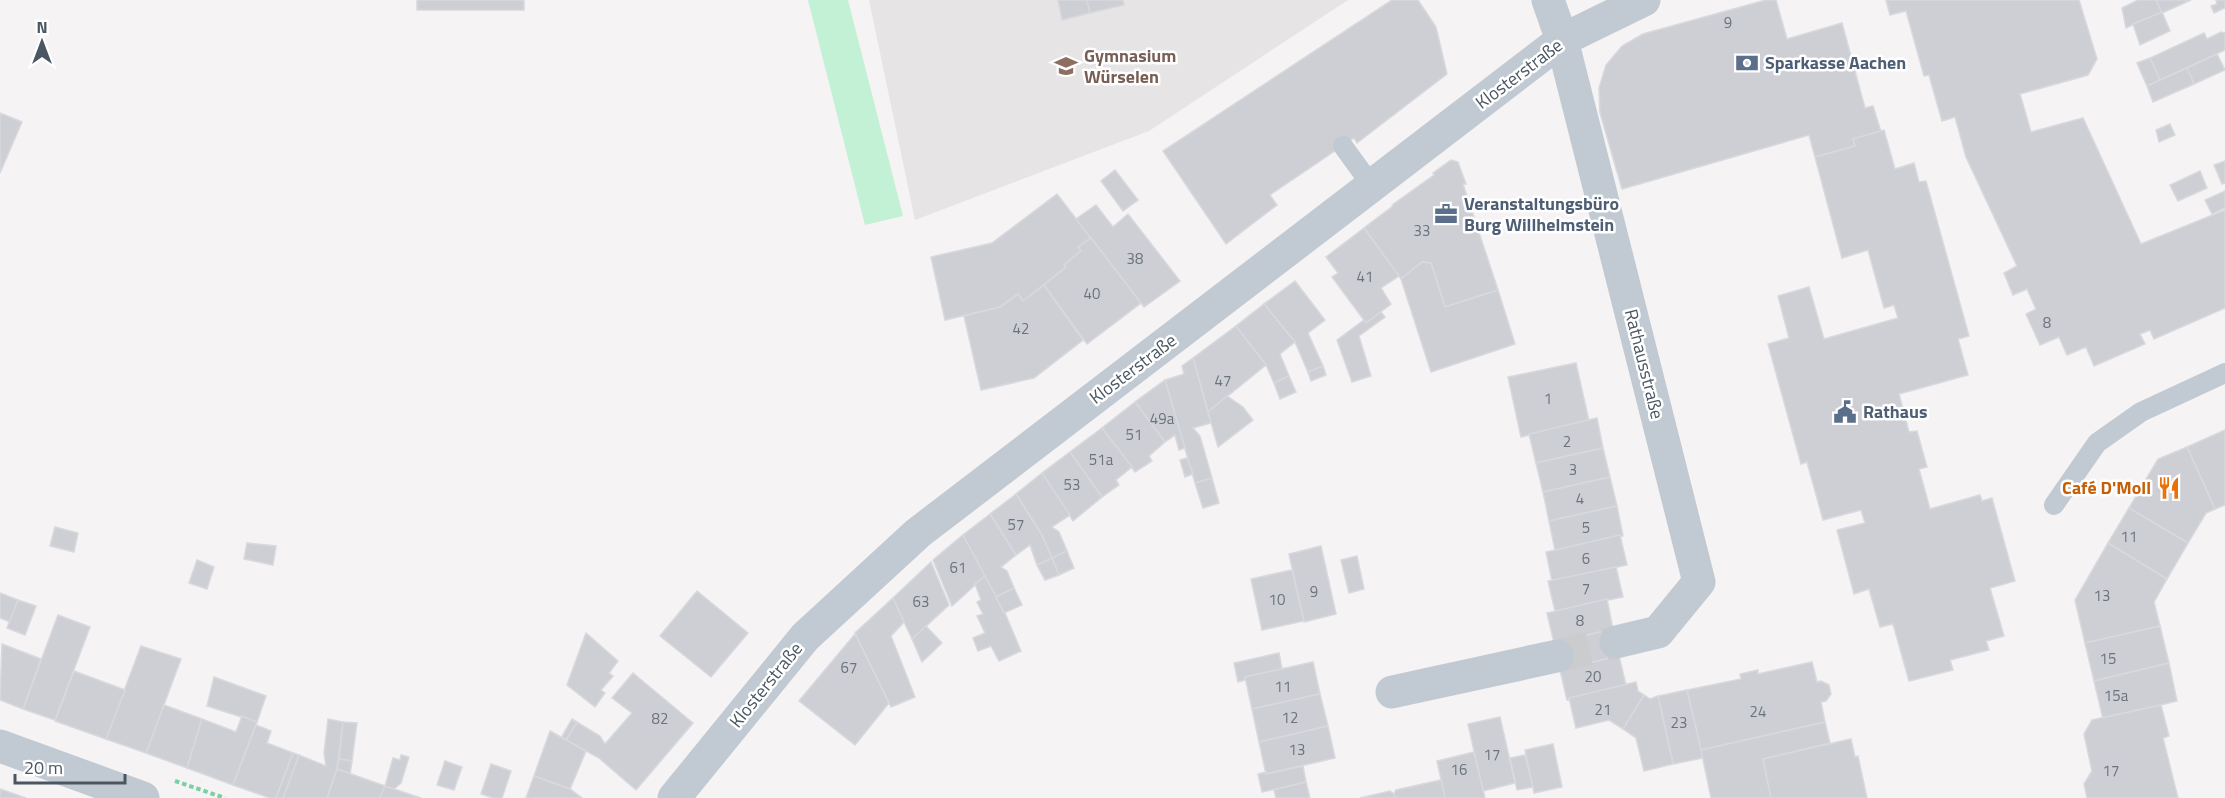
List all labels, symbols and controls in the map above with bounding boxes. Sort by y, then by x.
house number: 9 [1724,11,1732,34]
north arrow [12,12,72,72]
text: N [36,15,48,39]
street label: Klosterstraße [1469,32,1568,115]
place label: Gymnasium Würselen [1084,42,1176,90]
place label: Sparkasse Aachen [1765,49,1906,76]
bank icon: Sparkasse Aachen [1734,50,1760,76]
school or university icon: Gymnasium Würselen [1053,53,1079,79]
place label: Veranstaltungsbüro Burg Willhelmstein [1464,190,1619,238]
office icon: Veranstaltungsbüro Burg Willhelmstein [1433,201,1459,227]
house number: 33 [1414,219,1430,242]
house number: 38 [1127,247,1143,270]
house number: 41 [1357,265,1373,288]
house number: 40 [1084,282,1100,305]
street label: Rathausstraße [1618,306,1671,422]
house number: 8 [2043,311,2051,334]
house number: 42 [1013,317,1029,340]
street label: Klosterstraße [1083,327,1182,410]
house number: 47 [1215,369,1231,392]
house number: 1 [1544,387,1552,410]
place label: Rathaus [1863,398,1927,425]
public building icon: Rathaus [1832,399,1858,425]
house number: 49a [1150,407,1175,430]
house number: 51 [1126,423,1142,446]
house number: 2 [1563,430,1571,453]
house number: 51a [1089,448,1114,471]
house number: 3 [1569,458,1577,481]
house number: 53 [1064,473,1080,496]
place label: Café D'Moll [2062,474,2151,501]
restaurant icon: Café D'Moll [2156,475,2182,501]
house number: 4 [1576,487,1584,510]
house number: 57 [1008,513,1024,536]
house number: 5 [1582,516,1590,539]
house number: 11 [2121,525,2137,548]
house number: 6 [1582,547,1590,570]
house number: 61 [950,556,966,579]
house number: 7 [1582,577,1590,600]
house number: 9 [1310,580,1318,603]
house number: 13 [2094,584,2110,607]
house number: 10 [1269,588,1285,611]
house number: 63 [913,590,929,613]
house number: 8 [1576,609,1584,632]
street label: Klosterstraße [723,636,809,733]
house number: 15 [2100,647,2116,670]
house number: 67 [841,656,857,679]
house number: 20 [1585,665,1601,688]
house number: 11 [1275,675,1291,698]
house number: 15a [2104,684,2129,707]
house number: 21 [1595,698,1611,721]
house number: 24 [1750,700,1766,723]
house number: 12 [1282,706,1298,729]
house number: 82 [652,707,668,730]
house number: 23 [1671,711,1687,734]
house number: 13 [1289,738,1305,761]
house number: 17 [1484,743,1500,766]
scale bar [15,747,124,785]
text: 20 m [24,754,63,781]
house number: 16 [1451,758,1467,781]
house number: 17 [2103,759,2119,782]

